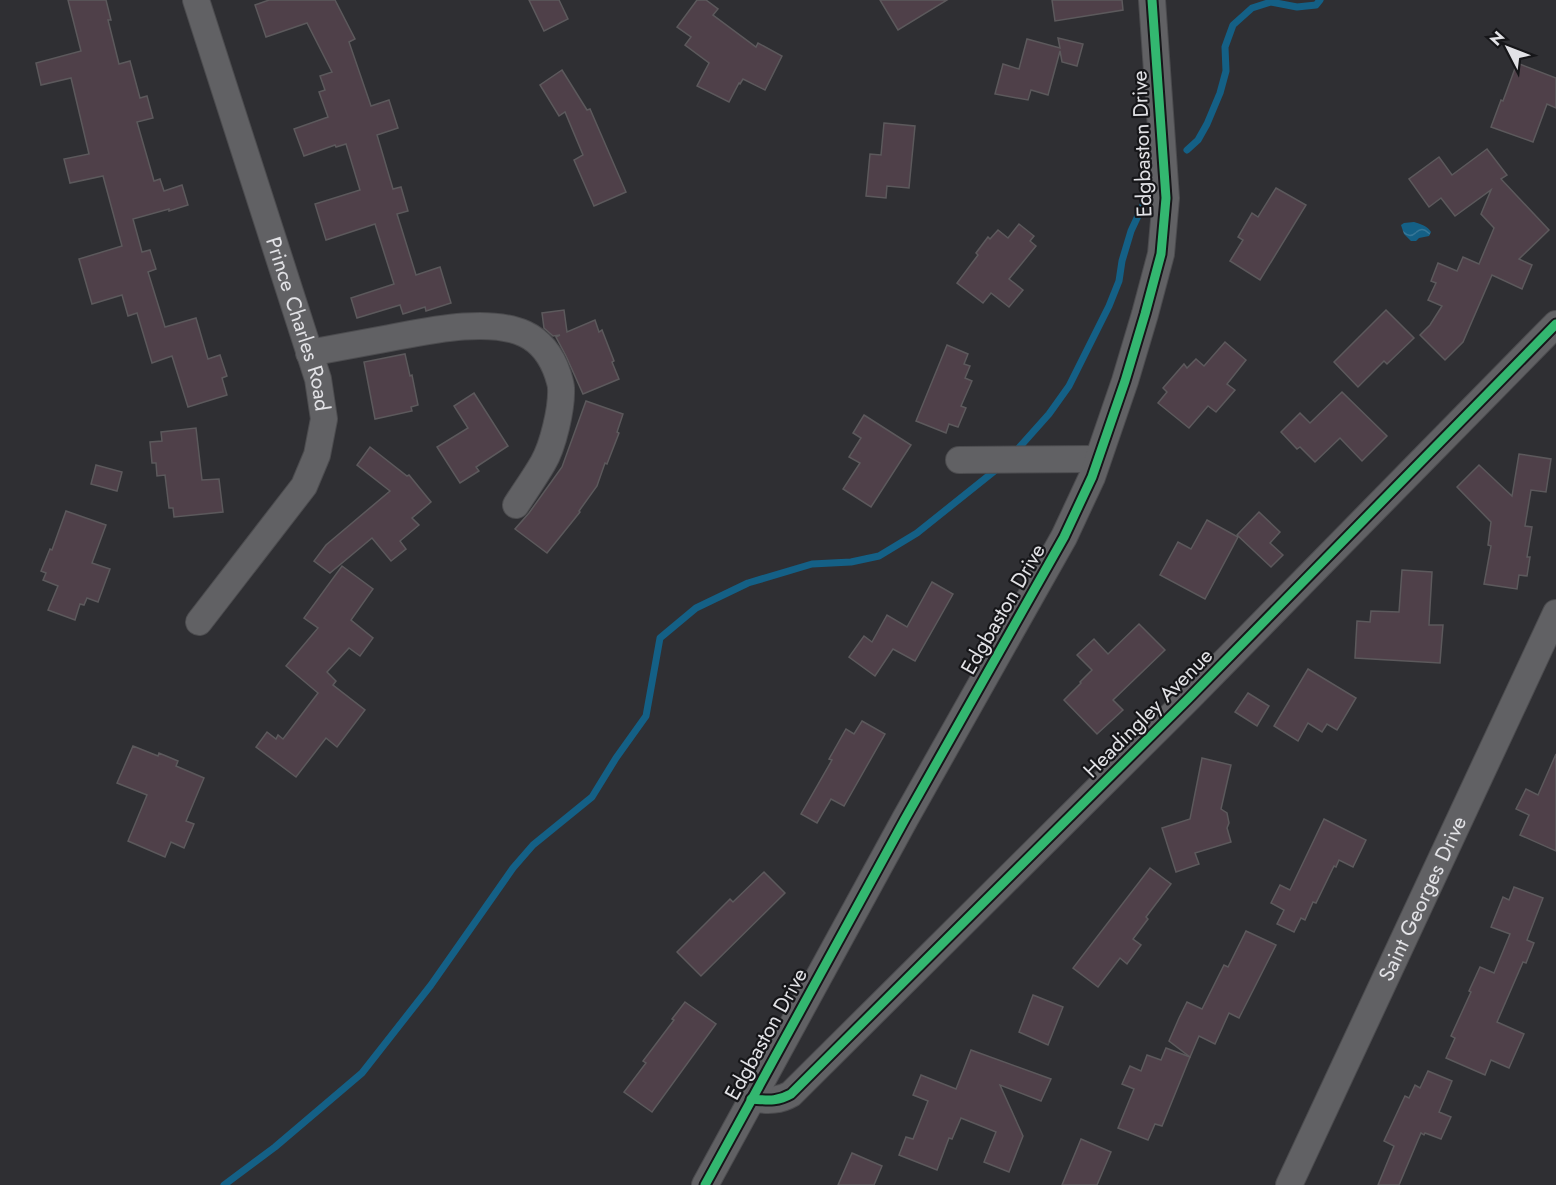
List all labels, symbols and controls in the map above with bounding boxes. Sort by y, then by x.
north arrow [1478,18,1538,78]
text: N [1484,26,1510,51]
street label: Edgbaston Drive [1124,70,1160,218]
street label: Prince Charles Road [258,233,338,413]
street label: Edgbaston Drive [953,538,1053,680]
street label: Headingley Avenue [1076,641,1220,785]
street label: Saint Georges Drive [1371,811,1474,986]
street label: Edgbaston Drive [717,962,815,1105]

